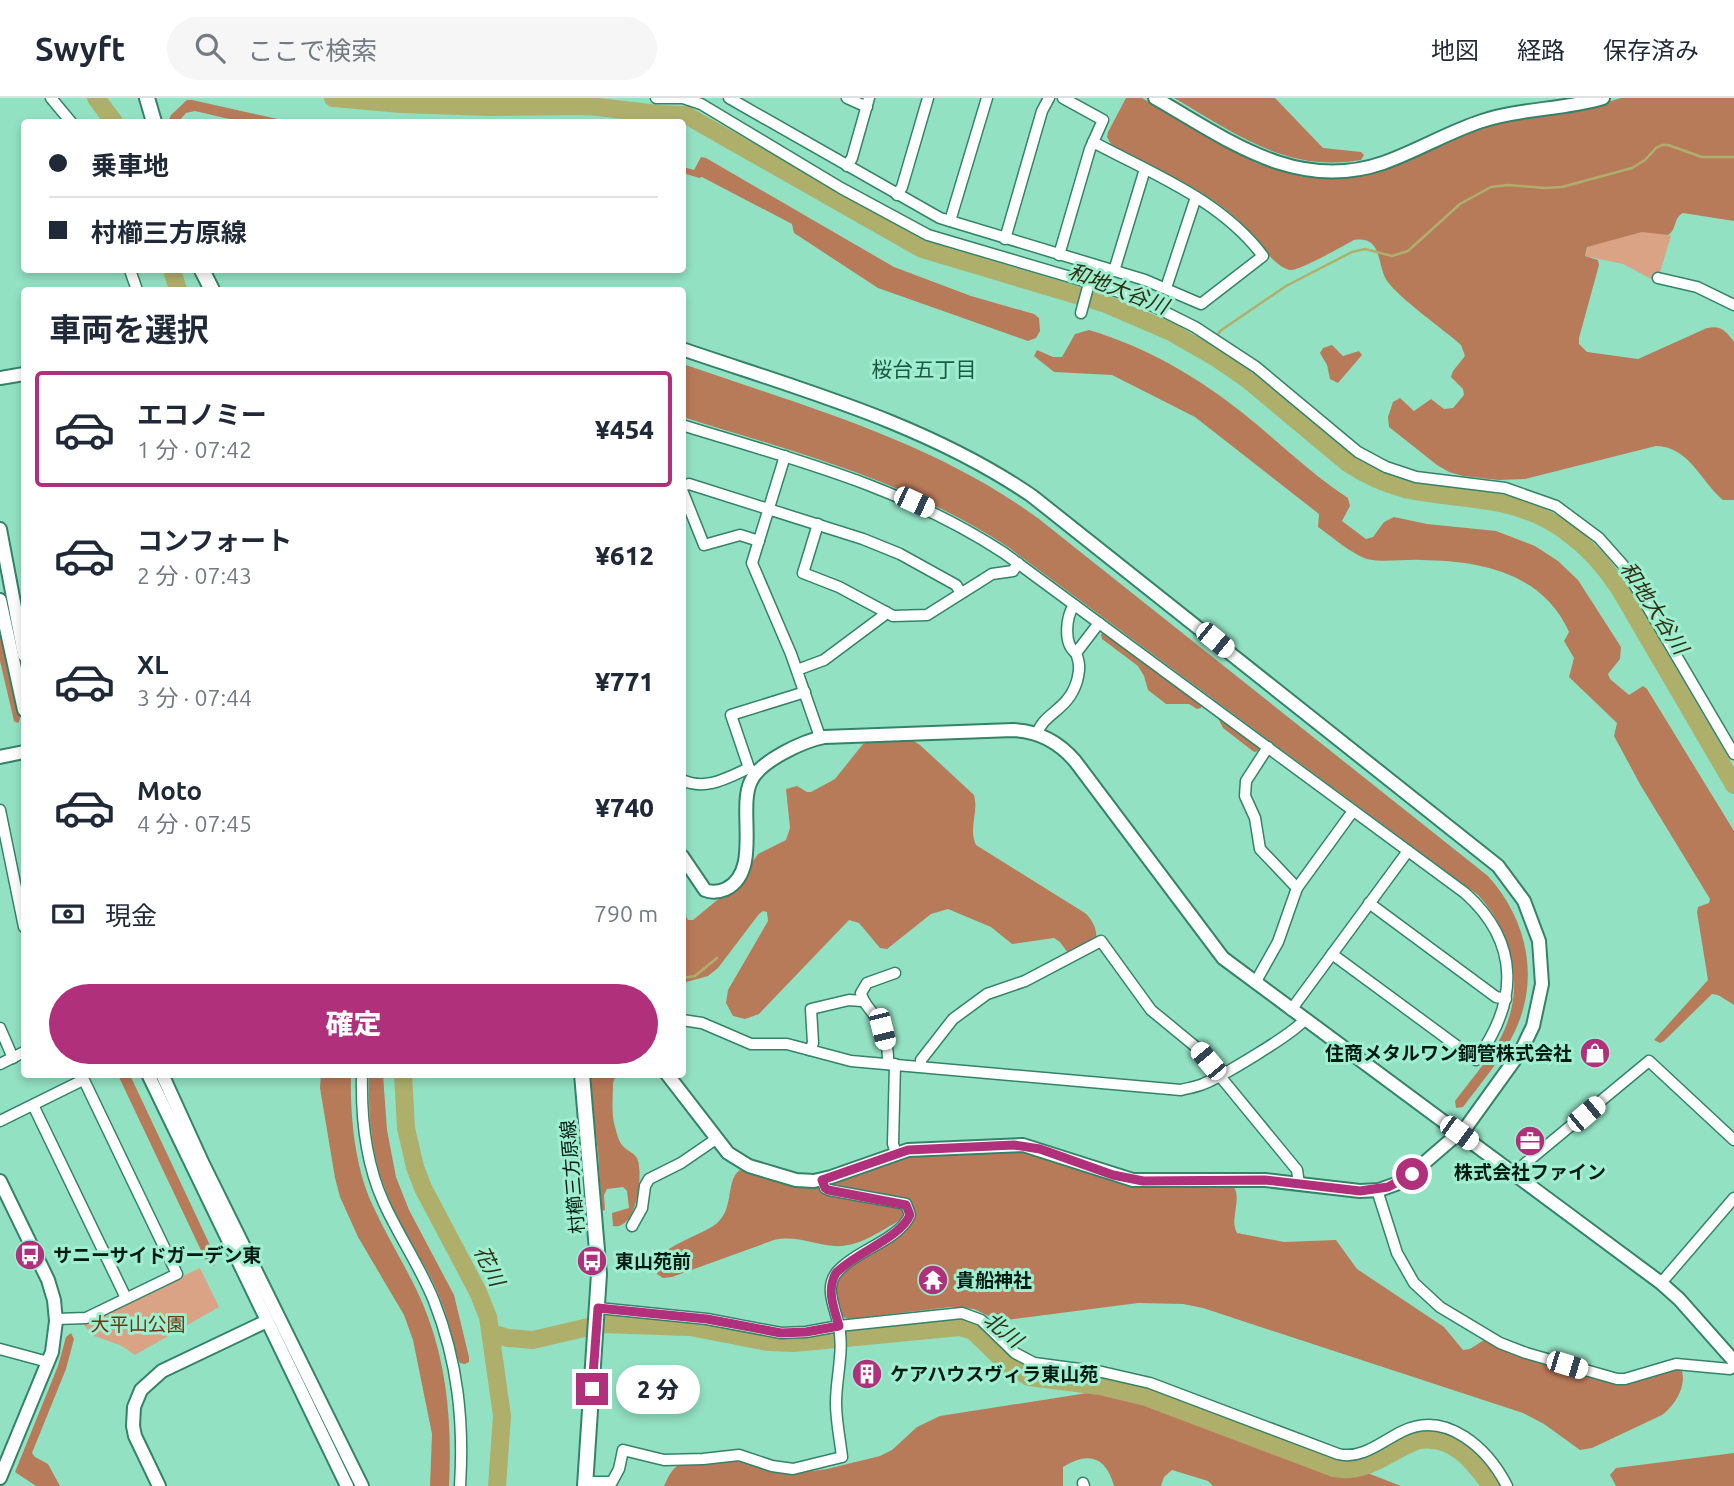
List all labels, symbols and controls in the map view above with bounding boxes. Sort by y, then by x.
search box [167,17,657,80]
icon: search [191,29,229,67]
text: Swyft [35,30,125,67]
text: ここで検索 [247,36,377,65]
text: 地図 [1431,37,1479,64]
text: 経路 [1517,37,1565,64]
text: 保存済み [1603,37,1699,64]
text: 乗車地 [91,151,169,180]
text: 村櫛三方原線 [91,218,247,247]
water label: 和地大谷川 [1065,258,1174,319]
text: 車両を選択 [49,311,209,347]
district label: 桜台五丁目 [872,357,977,381]
icon: car [53,398,116,461]
text: エコノミー [137,400,267,429]
text: ¥454 [595,415,654,444]
text: 1 分 · 07:42 [137,437,252,462]
car [891,484,938,520]
icon: car [53,524,116,587]
text: コンフォート [137,526,292,555]
text: ¥612 [595,541,654,570]
water label: 和地大谷川 [1616,557,1695,660]
text: 2 分 · 07:43 [137,563,252,588]
car [1193,619,1238,661]
icon: car [53,650,116,713]
text: XL [137,650,168,679]
text: ¥771 [595,667,654,696]
text: 3 分 · 07:44 [137,685,252,710]
icon: car [53,776,116,839]
text: Moto [137,776,202,805]
text: ¥740 [595,793,654,822]
text: 4 分 · 07:45 [137,811,252,836]
icon: cash [49,895,87,933]
text: 現金 [105,901,157,930]
text: 790 m [594,901,658,926]
button: 確定 [49,984,658,1064]
car [867,1006,898,1052]
shop icon: 住商メタルワン鋼管株式会社 [1578,1036,1612,1070]
car [1187,1038,1230,1084]
place label: 住商メタルワン鋼管株式会社 [1325,1042,1572,1064]
car [1564,1092,1609,1136]
car [1436,1112,1483,1154]
street label: 村櫛三方原線 [556,1119,588,1235]
office icon: 株式会社ファイン [1513,1124,1547,1158]
route start [1396,1158,1428,1190]
place label: 株式会社ファイン [1454,1161,1606,1183]
bus stop icon: サニーサイドガーデン東 [13,1238,47,1272]
water label: 花川 [470,1241,511,1291]
place label: サニーサイドガーデン東 [53,1244,262,1266]
bus stop icon: 東山苑前 [575,1244,609,1278]
place label: 東山苑前 [615,1250,691,1272]
temple icon: 貴船神社 [916,1263,950,1297]
place label: 貴船神社 [956,1269,1032,1291]
water label: 北川 [980,1307,1029,1353]
park label: 大平山公園 [90,1313,186,1335]
car [1544,1349,1591,1381]
building icon: ケアハウスヴィラ東山苑 [850,1357,884,1391]
place label: ケアハウスヴィラ東山苑 [890,1363,1098,1385]
callout: 2 分 [616,1364,700,1414]
route end [576,1373,608,1405]
text: 2 分 [637,1377,679,1402]

